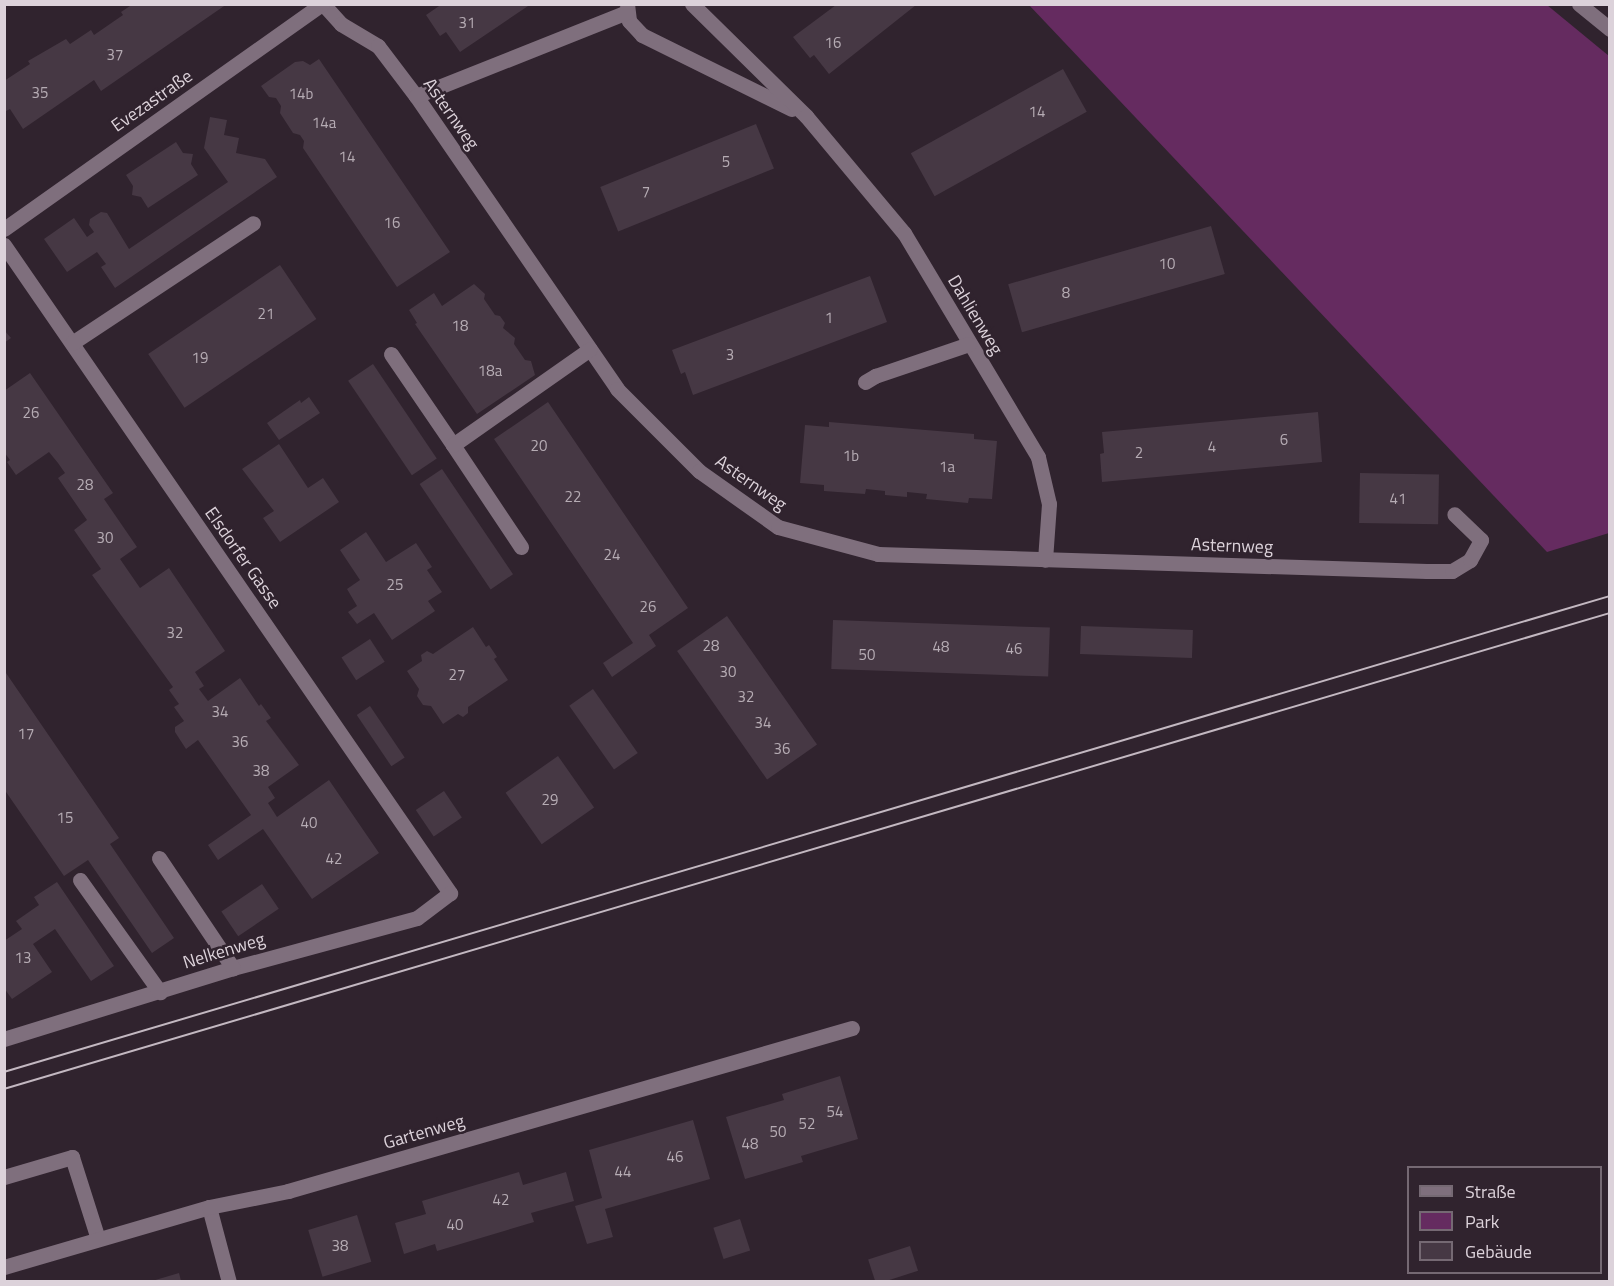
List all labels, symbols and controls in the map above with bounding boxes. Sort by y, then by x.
house number: 31 [459,14,475,32]
house number: 16 [825,34,841,52]
house number: 37 [107,46,123,64]
street label: Evezastraße [107,65,197,137]
street label: Asternweg [419,74,483,154]
house number: 35 [32,84,48,102]
house number: 14b [289,85,313,103]
house number: 14 [1029,103,1045,121]
house number: 14a [312,114,336,132]
house number: 14 [339,148,355,166]
house number: 5 [722,153,730,171]
house number: 7 [642,183,650,201]
house number: 16 [384,214,400,232]
house number: 10 [1159,255,1175,273]
street label: Dahlienweg [943,271,1007,359]
house number: 8 [1062,284,1070,302]
house number: 21 [258,305,274,323]
house number: 1 [825,309,833,327]
house number: 18 [452,317,468,335]
house number: 3 [726,346,734,364]
house number: 19 [192,349,208,367]
house number: 18a [478,362,502,380]
house number: 26 [23,404,39,422]
house number: 6 [1280,431,1288,449]
house number: 20 [531,437,547,455]
house number: 4 [1208,438,1216,456]
house number: 2 [1135,444,1143,462]
house number: 1b [843,447,859,465]
street label: Asternweg [711,451,791,515]
house number: 1a [939,458,955,476]
house number: 28 [77,476,93,494]
house number: 22 [565,488,581,506]
house number: 41 [1390,490,1406,508]
street label: Elsdorfer Gasse [200,503,286,613]
house number: 30 [97,529,113,547]
street label: Asternweg [1191,534,1273,558]
house number: 24 [604,546,620,564]
house number: 25 [387,576,403,594]
house number: 26 [640,598,656,616]
house number: 32 [167,624,183,642]
house number: 28 [703,637,719,655]
house number: 48 [933,638,949,656]
house number: 46 [1006,640,1022,658]
house number: 50 [859,646,875,664]
house number: 30 [720,663,736,681]
house number: 27 [449,666,465,684]
house number: 32 [738,688,754,706]
house number: 34 [212,703,228,721]
house number: 34 [755,714,771,732]
house number: 17 [18,725,34,743]
house number: 36 [232,733,248,751]
house number: 36 [774,740,790,758]
house number: 38 [253,762,269,780]
house number: 29 [542,791,558,809]
house number: 15 [57,809,73,827]
house number: 40 [301,814,317,832]
house number: 42 [326,850,342,868]
street label: Nelkenweg [181,928,267,974]
house number: 13 [15,949,31,967]
house number: 54 [827,1103,843,1121]
street label: Gartenweg [381,1110,467,1154]
house number: 52 [799,1115,815,1133]
house number: 50 [770,1123,786,1141]
house number: 48 [742,1135,758,1153]
house number: 46 [667,1148,683,1166]
house number: 44 [615,1163,631,1181]
legend [1407,1166,1602,1274]
text: Straße [1465,1178,1516,1205]
house number: 42 [493,1191,509,1209]
text: Park [1465,1208,1499,1235]
house number: 40 [447,1216,463,1234]
house number: 38 [332,1237,348,1255]
text: Gebäude [1465,1238,1532,1265]

